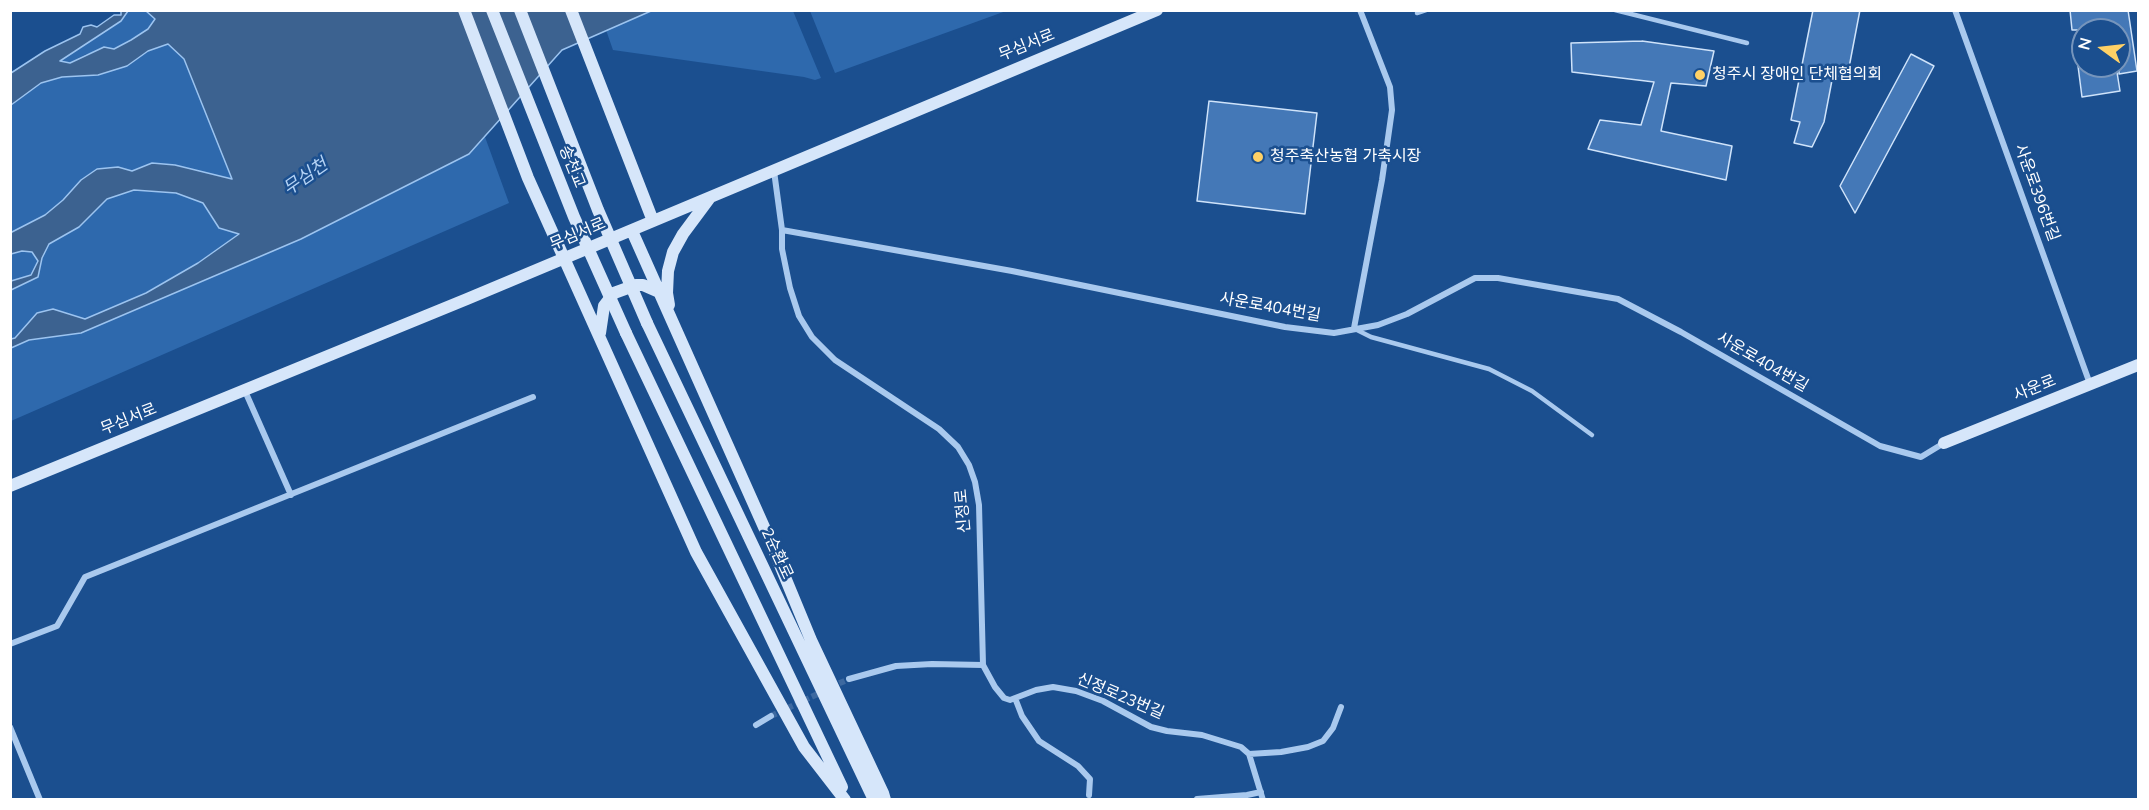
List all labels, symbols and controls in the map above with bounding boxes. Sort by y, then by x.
north arrow [2071,18,2131,78]
street label: 무심서로 [996,26,1058,66]
text: N [2073,35,2098,52]
place label: 청주시 장애인 단체협의회 [1712,65,1882,85]
marker: 청주시 장애인 단체협의회 [1693,68,1707,82]
street label: 사운로396번길 [2009,142,2063,244]
street label: 송천교 [554,143,588,191]
place label: 청주축산농협 가축시장 [1270,147,1421,167]
marker: 청주축산농협 가축시장 [1251,150,1265,164]
water label: 무심천 [279,155,333,201]
street label: 무심서로 [547,215,609,255]
street label: 사운로404번길 [1218,290,1322,326]
street label: 사운로404번길 [1713,329,1811,397]
street label: 사운로 [2011,372,2059,406]
street label: 무심서로 [98,400,160,440]
street label: 신정로 [953,488,975,534]
street label: 2순환로 [756,526,796,582]
street label: 신정로23번길 [1074,670,1166,724]

